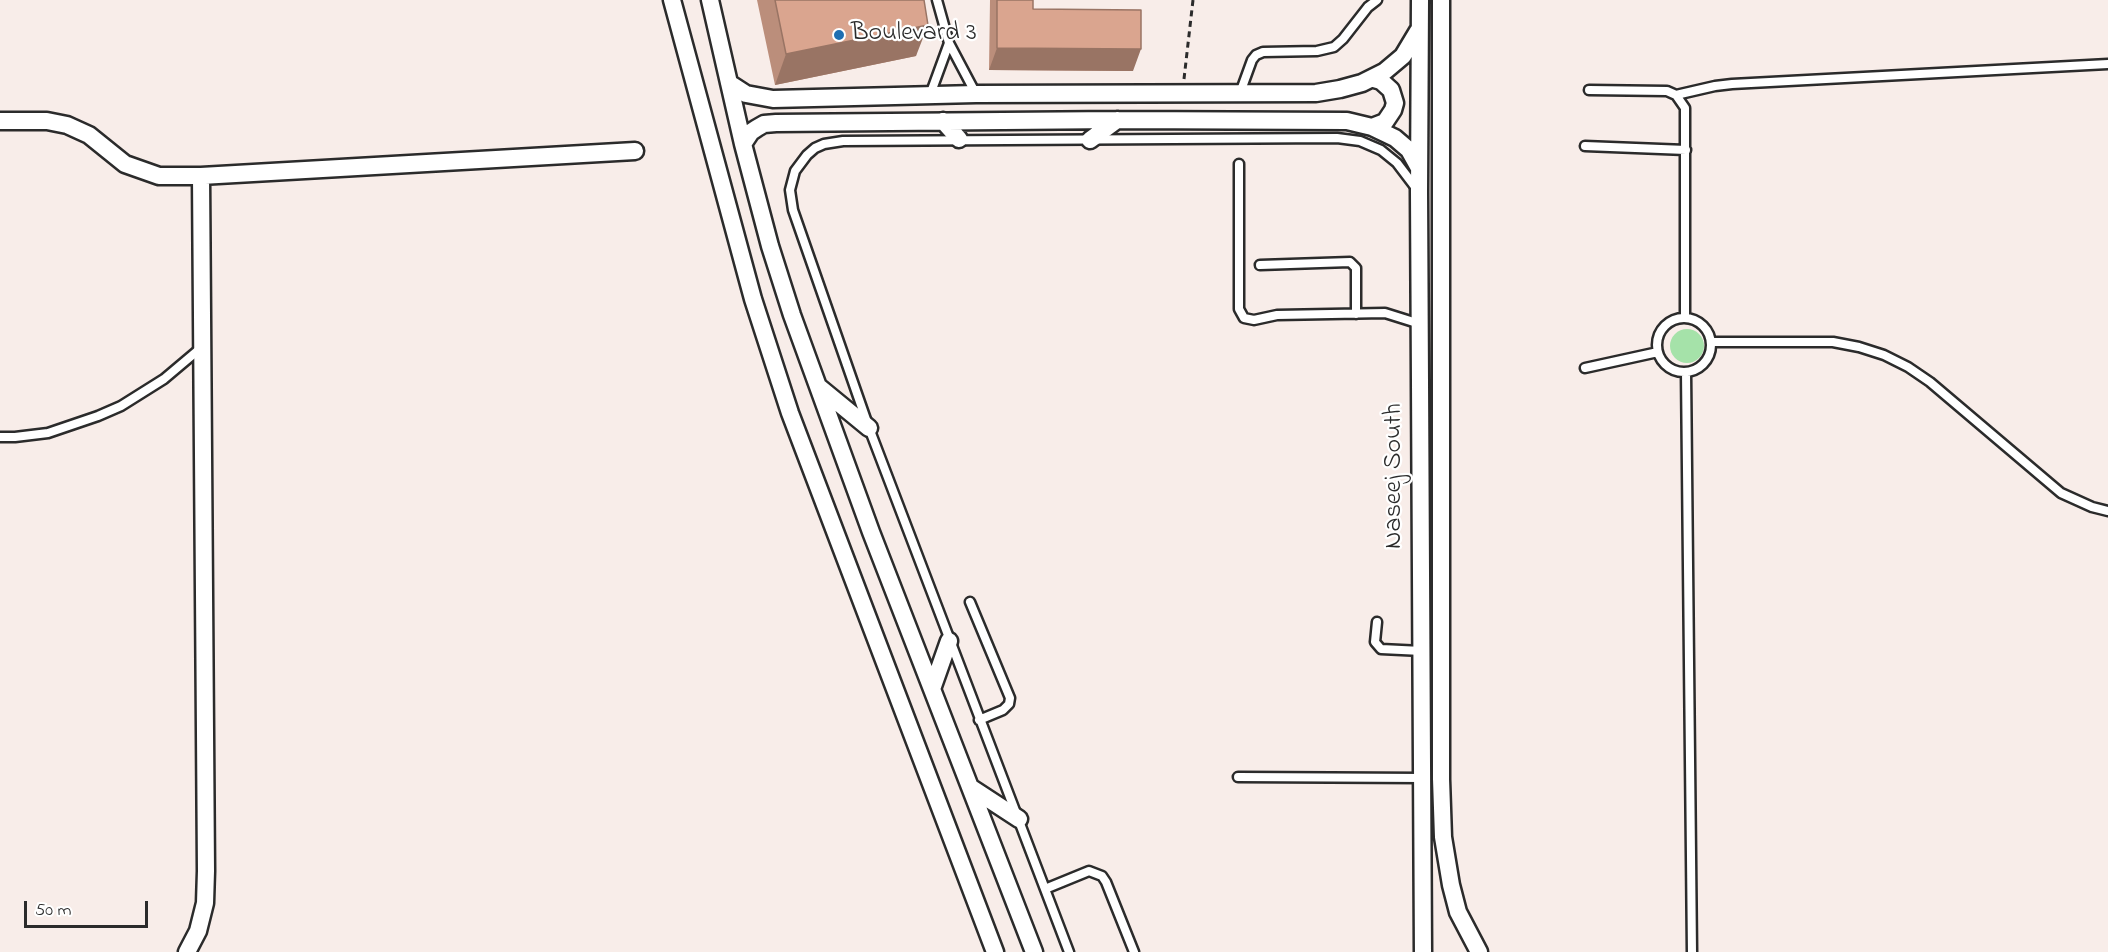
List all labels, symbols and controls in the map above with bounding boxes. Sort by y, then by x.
place label: Boulevard 3 [851,19,977,51]
marker: Boulevard 3 [832,28,846,42]
street label: Naseej South [1380,403,1412,549]
scale bar [27,889,152,927]
text: 50 m [35,898,72,924]

